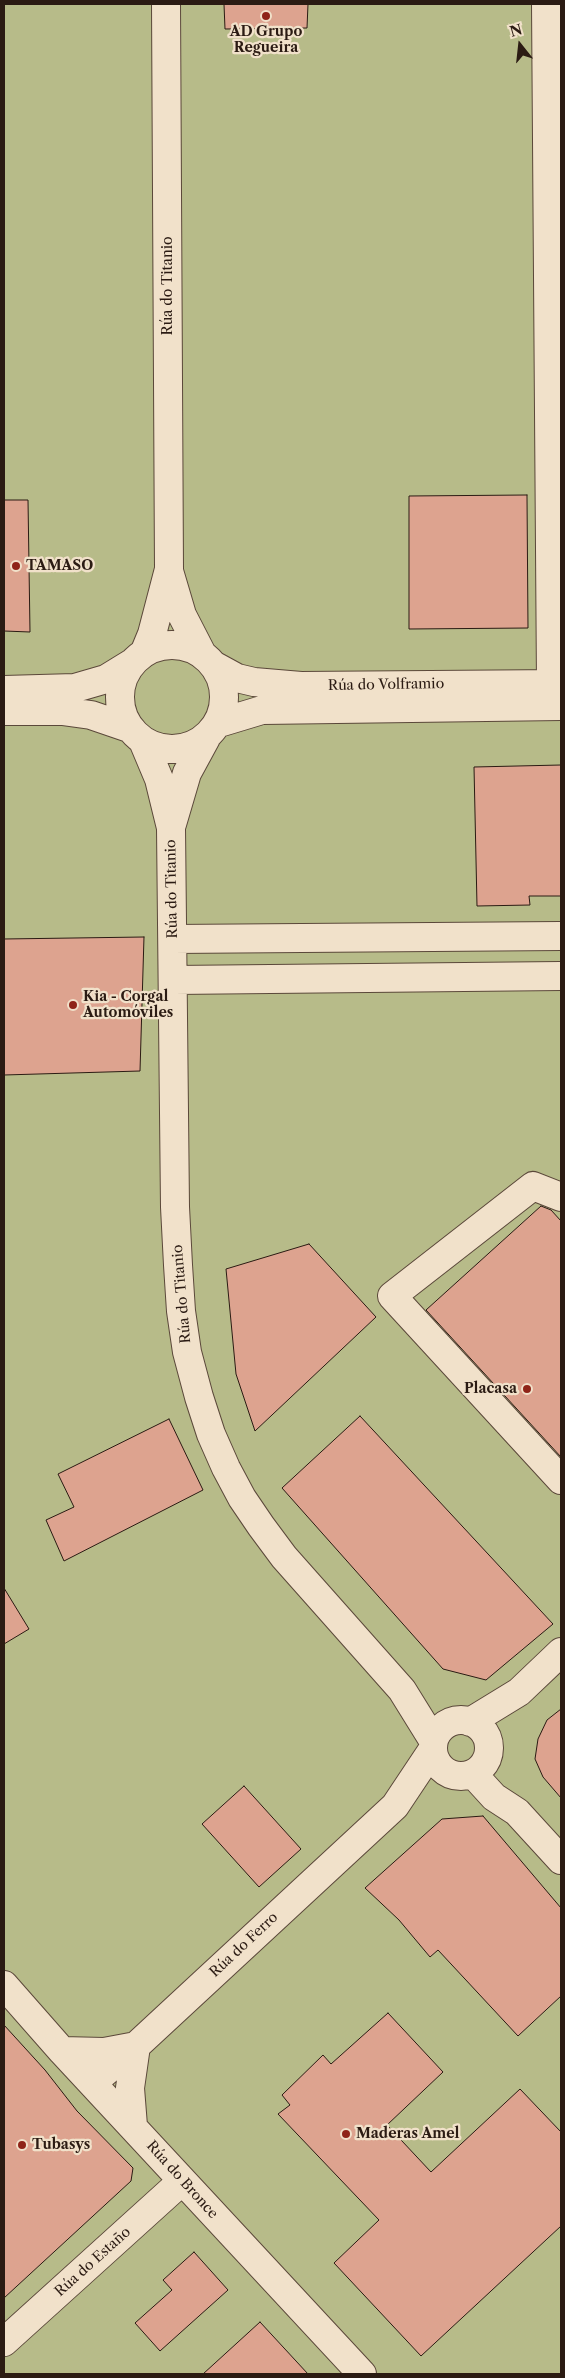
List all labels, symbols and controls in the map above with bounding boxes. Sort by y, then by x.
marker: AD Grupo Regueira [260,10,272,22]
north arrow [495,20,545,70]
text: N [508,20,524,41]
place label: AD Grupo Regueira [230,24,302,56]
street label: Rúa do Titanio [160,236,176,336]
place label: TAMASO [26,558,93,574]
marker: TAMASO [10,560,22,572]
street label: Rúa do Volframio [328,676,444,694]
street label: Rúa do Titanio [163,839,181,939]
place label: Kia - Corgal Automóviles [83,989,173,1022]
marker: Kia - Corgal Automóviles [67,999,79,1011]
street label: Rúa do Titanio [169,1244,195,1344]
place label: Placasa [464,1381,517,1397]
marker: Placasa [521,1383,533,1395]
street label: Rúa do Ferro [206,1909,282,1981]
place label: Maderas Amel [356,2126,459,2142]
marker: Maderas Amel [340,2128,352,2140]
place label: Tubasys [32,2137,90,2153]
street label: Rúa do Bronce [143,2138,221,2222]
marker: Tubasys [16,2139,28,2151]
street label: Rúa do Estaño [52,2224,134,2300]

